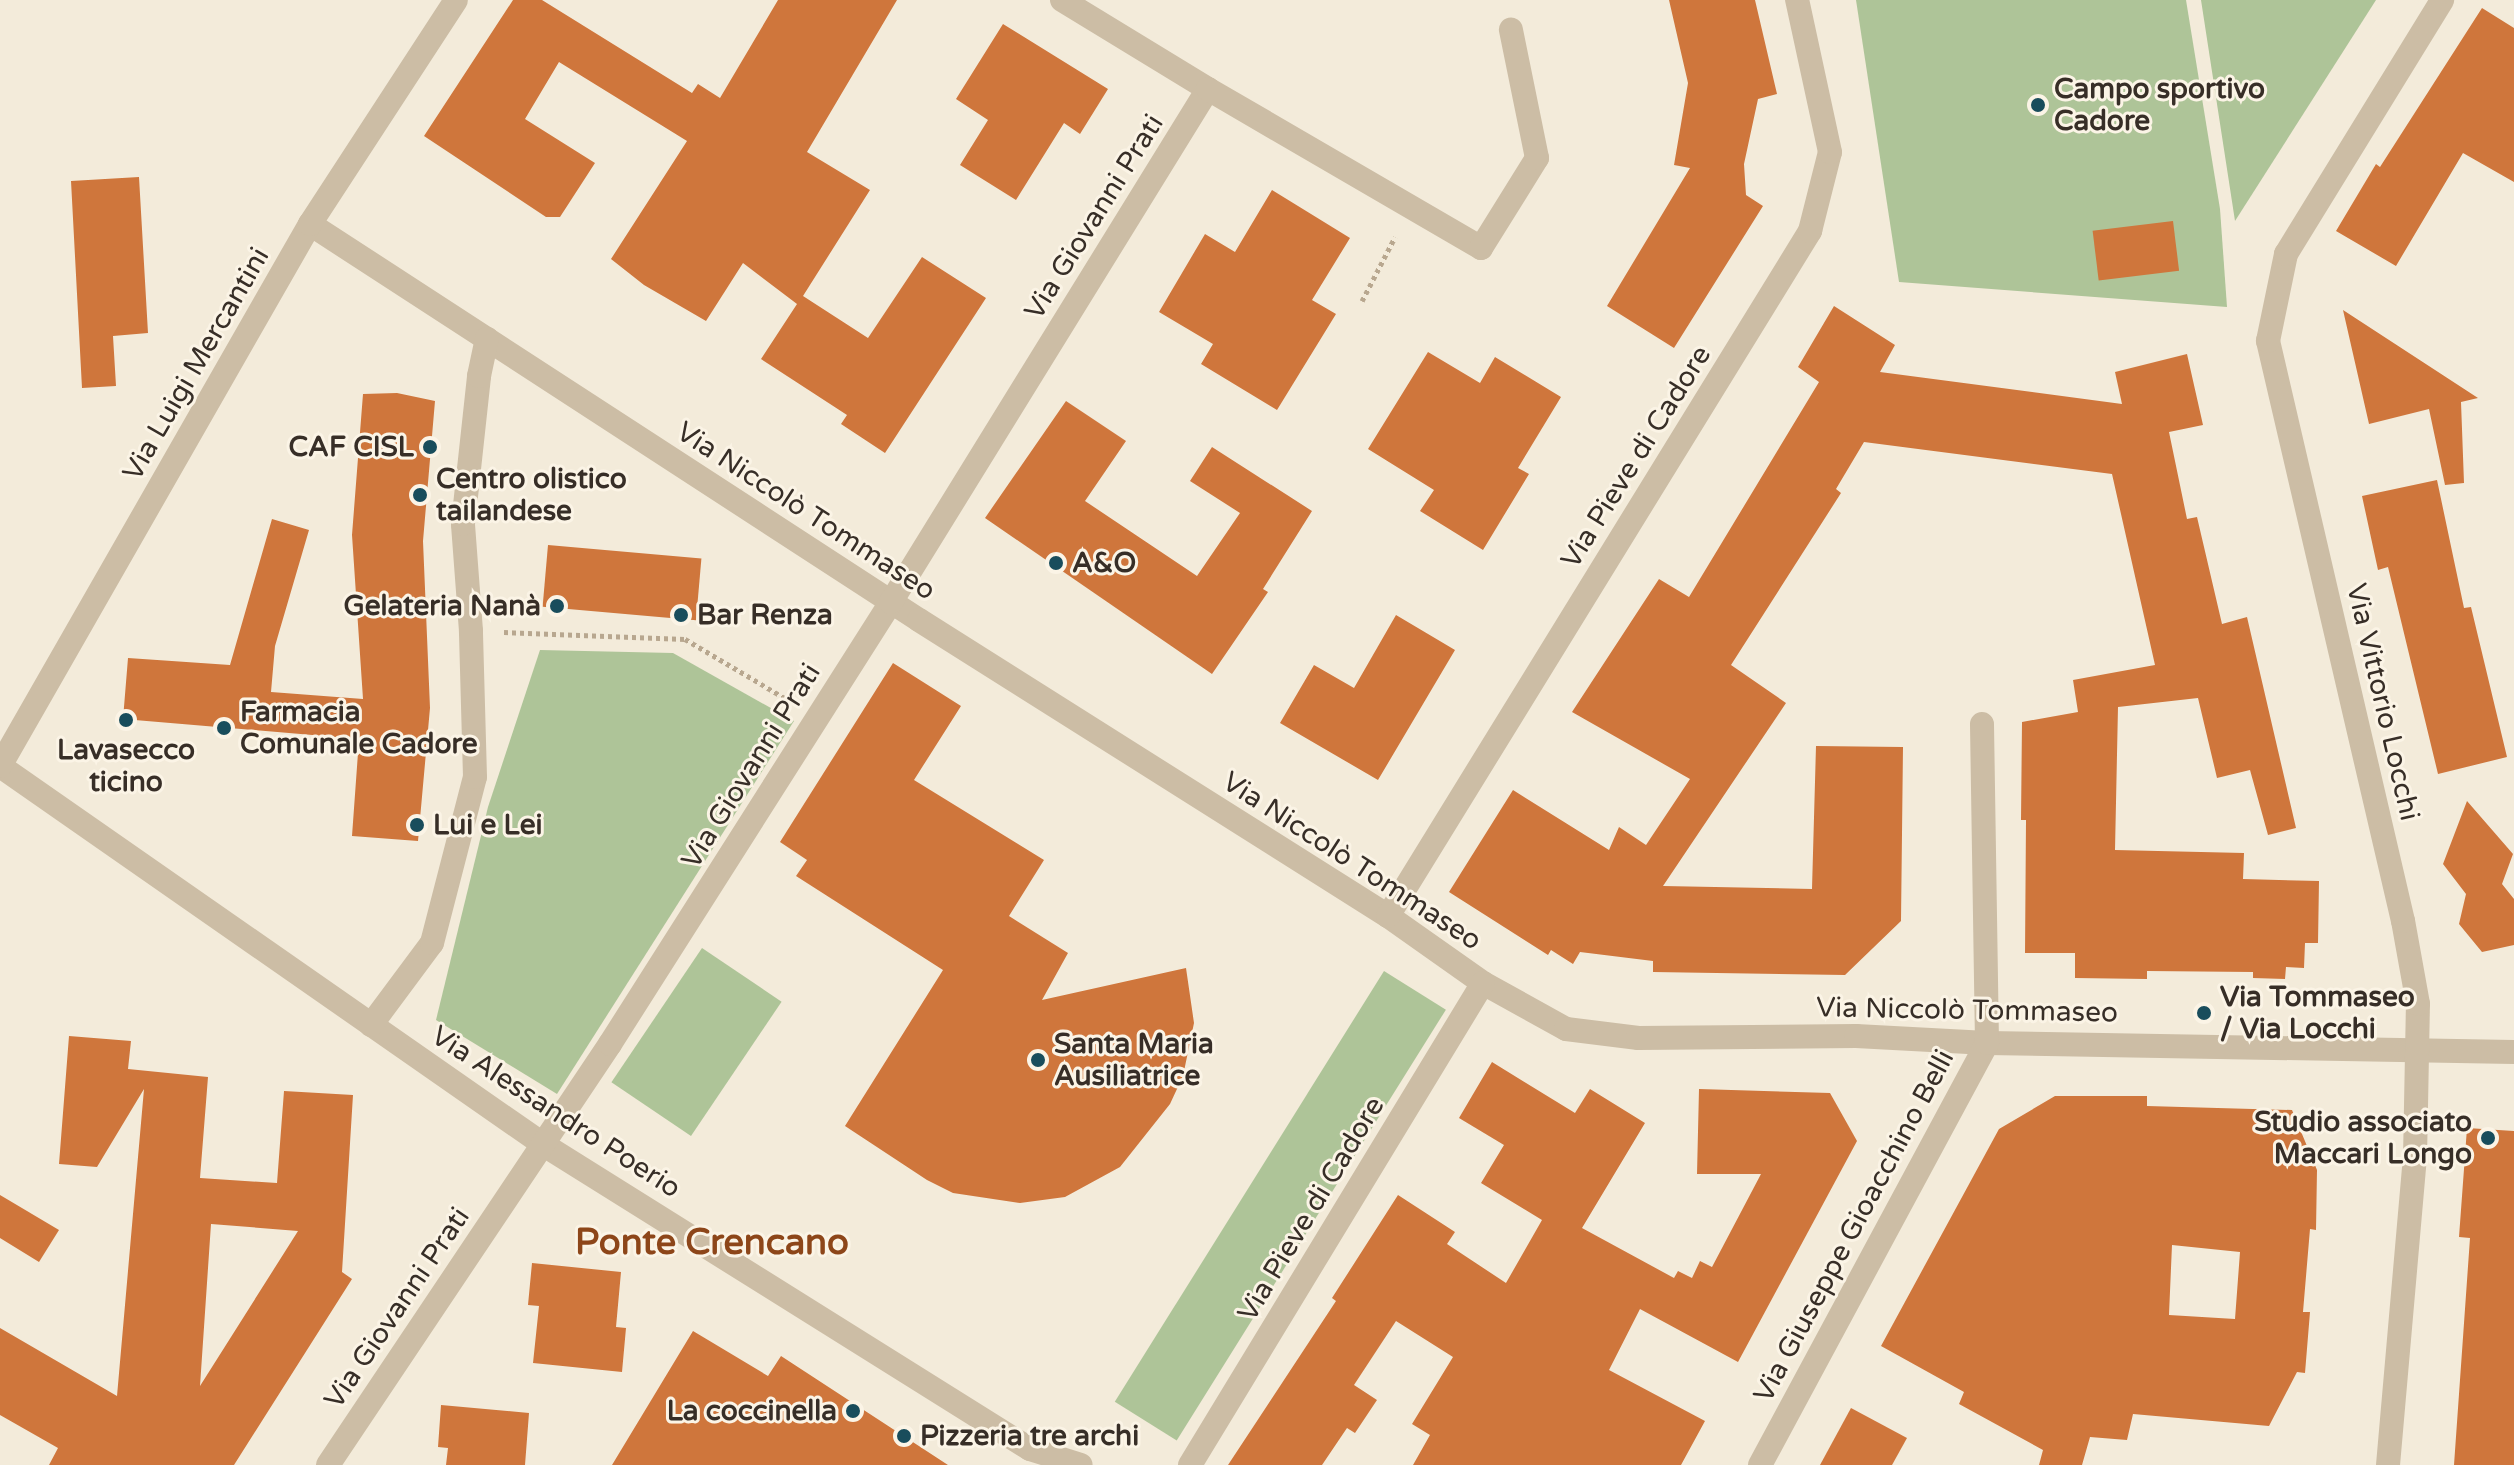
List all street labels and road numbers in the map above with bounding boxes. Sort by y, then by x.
street label: Via Giovanni Prati [1017,108,1171,326]
street label: Via Luigi Mercantini [116,242,276,486]
street label: Via Pieve di Cadore [1554,339,1718,575]
street label: Via Niccolò Tommaseo [670,415,942,607]
street label: Via Vittorio Locchi [2339,580,2427,824]
street label: Via Giovanni Prati [674,657,828,875]
street label: Via Niccolò Tommaseo [1216,765,1488,957]
street label: Via Niccolò Tommaseo [1816,991,2118,1029]
street label: Via Alessandro Poerio [425,1019,687,1205]
street label: Via Giuseppe Gioacchino Belli [1747,1044,1961,1408]
street label: Via Pieve di Cadore [1231,1091,1391,1327]
street label: Via Giovanni Prati [317,1201,477,1415]

